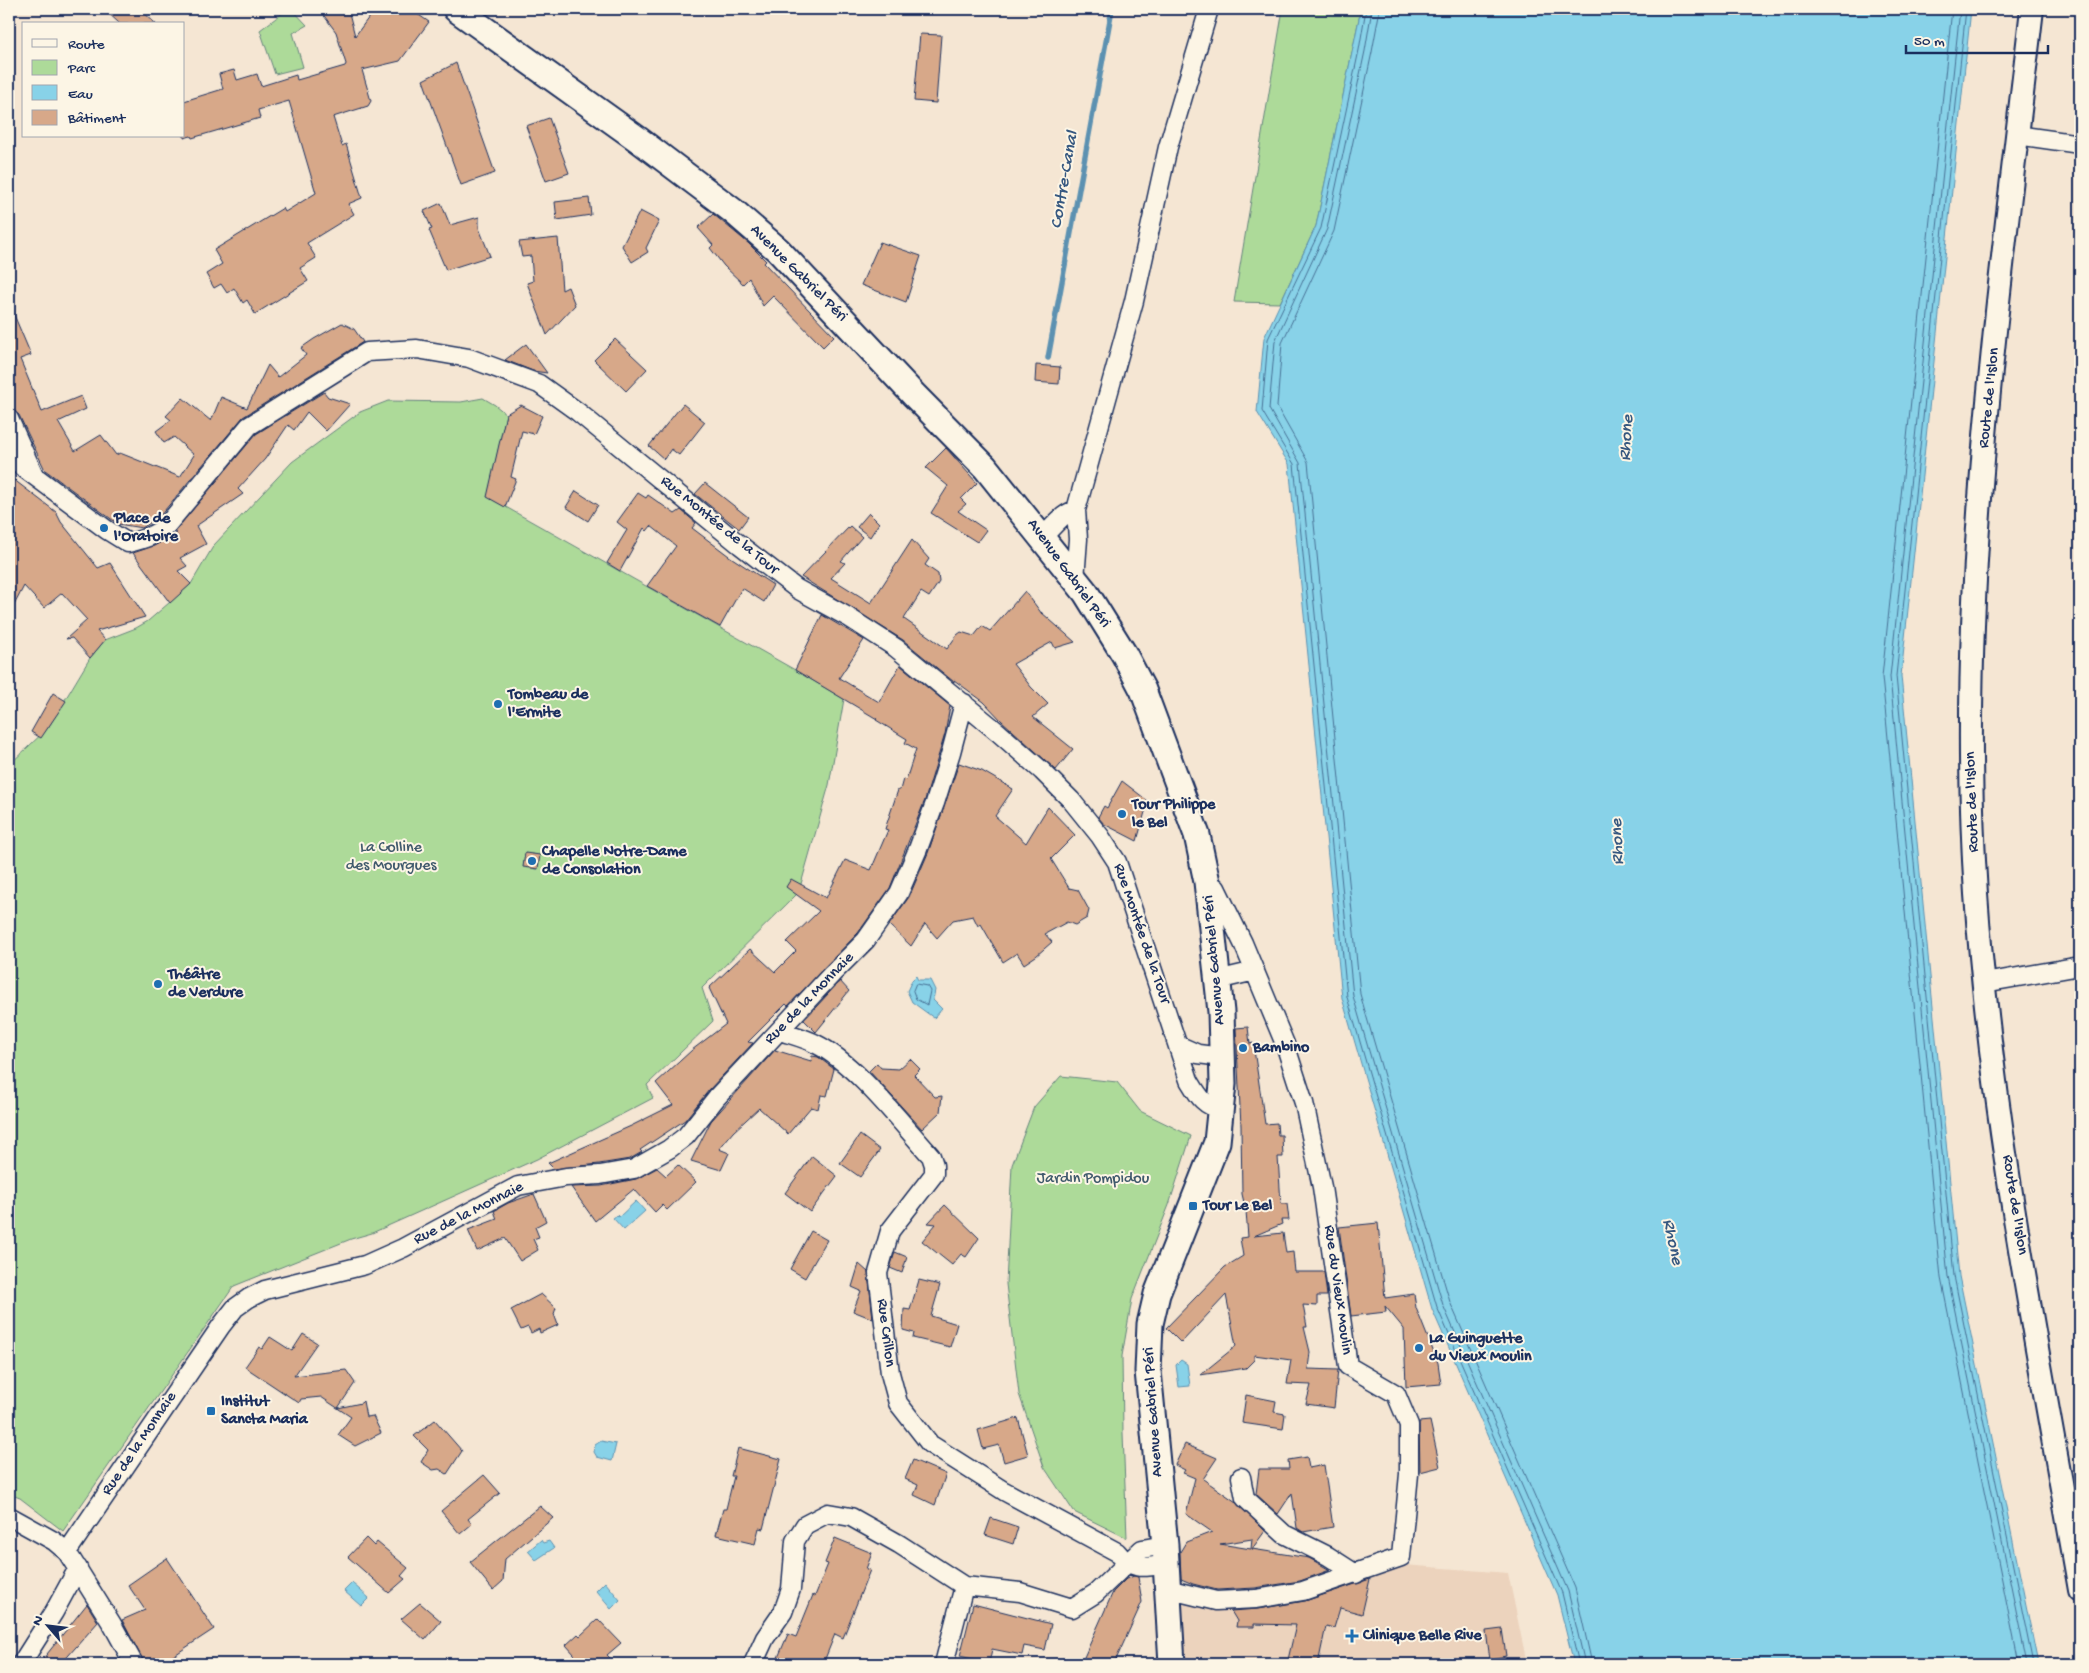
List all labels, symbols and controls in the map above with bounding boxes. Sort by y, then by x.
legend [22,22,185,138]
scale bar [1906,22,2049,54]
text: 50 m [1914,33,1945,51]
text: Route [68,36,105,54]
text: Parc [67,60,96,78]
text: Eau [68,86,93,104]
text: Bâtiment [67,110,127,128]
water label: Contre-Canal [1046,129,1084,230]
street label: Avenue Gabriel Péri [745,221,851,327]
street label: Route de l'Islon [1975,346,2005,449]
water label: Rhone [1615,413,1639,462]
street label: Rue Montée de la Tour [656,472,783,580]
place label: Place de l'Oratoire [113,510,179,547]
street label: Avenue Gabriel Péri [1022,516,1114,632]
marker: Place de l'Oratoire [98,522,110,534]
place label: Tombeau de l'Ermite [506,686,589,723]
marker: Tombeau de l'Ermite [492,698,504,710]
street label: Route de l'Islon [1962,751,1984,853]
place label: Tour Philippe le Bel [1130,796,1216,833]
marker: Tour Philippe le Bel [1116,808,1128,820]
water label: Rhone [1607,818,1629,866]
park label: La Colline des Mourgues [346,839,437,876]
place label: Chapelle Notre-Dame de Consolation [541,843,687,880]
marker: Chapelle Notre-Dame de Consolation [526,855,538,867]
street label: Rue Montée de la Tour [1108,861,1174,1008]
street label: Avenue Gabriel Péri [1200,894,1230,1026]
street label: Rue de la Monnaie [761,948,859,1049]
place label: Théâtre de Verdure [166,966,244,1003]
marker: Théâtre de Verdure [152,978,164,990]
place label: Bambino [1252,1039,1310,1058]
marker: Bambino [1237,1042,1249,1054]
street label: Route de l'Islon [1997,1154,2031,1257]
park label: Jardin Pompidou [1037,1170,1150,1189]
street label: Rue de la Monnaie [411,1178,528,1250]
place label: Tour Le Bel [1201,1197,1273,1216]
marker: Tour Le Bel [1187,1200,1199,1212]
water label: Rhone [1657,1217,1687,1268]
street label: Rue du Vieux Moulin [1319,1224,1356,1356]
street label: Rue Crillon [871,1298,899,1369]
place label: La Guinguette du Vieux Moulin [1429,1330,1532,1367]
marker: La Guinguette du Vieux Moulin [1413,1342,1425,1354]
street label: Avenue Gabriel Péri [1140,1346,1168,1478]
street label: Rue de la Monnaie [98,1388,182,1499]
place label: Institut Sancta Maria [221,1393,309,1430]
marker: Institut Sancta Maria [205,1405,217,1417]
north arrow [22,1600,72,1650]
text: N [29,1613,48,1629]
place label: Clinique Belle Rive [1362,1627,1482,1646]
marker: Clinique Belle Rive [1345,1629,1359,1643]

